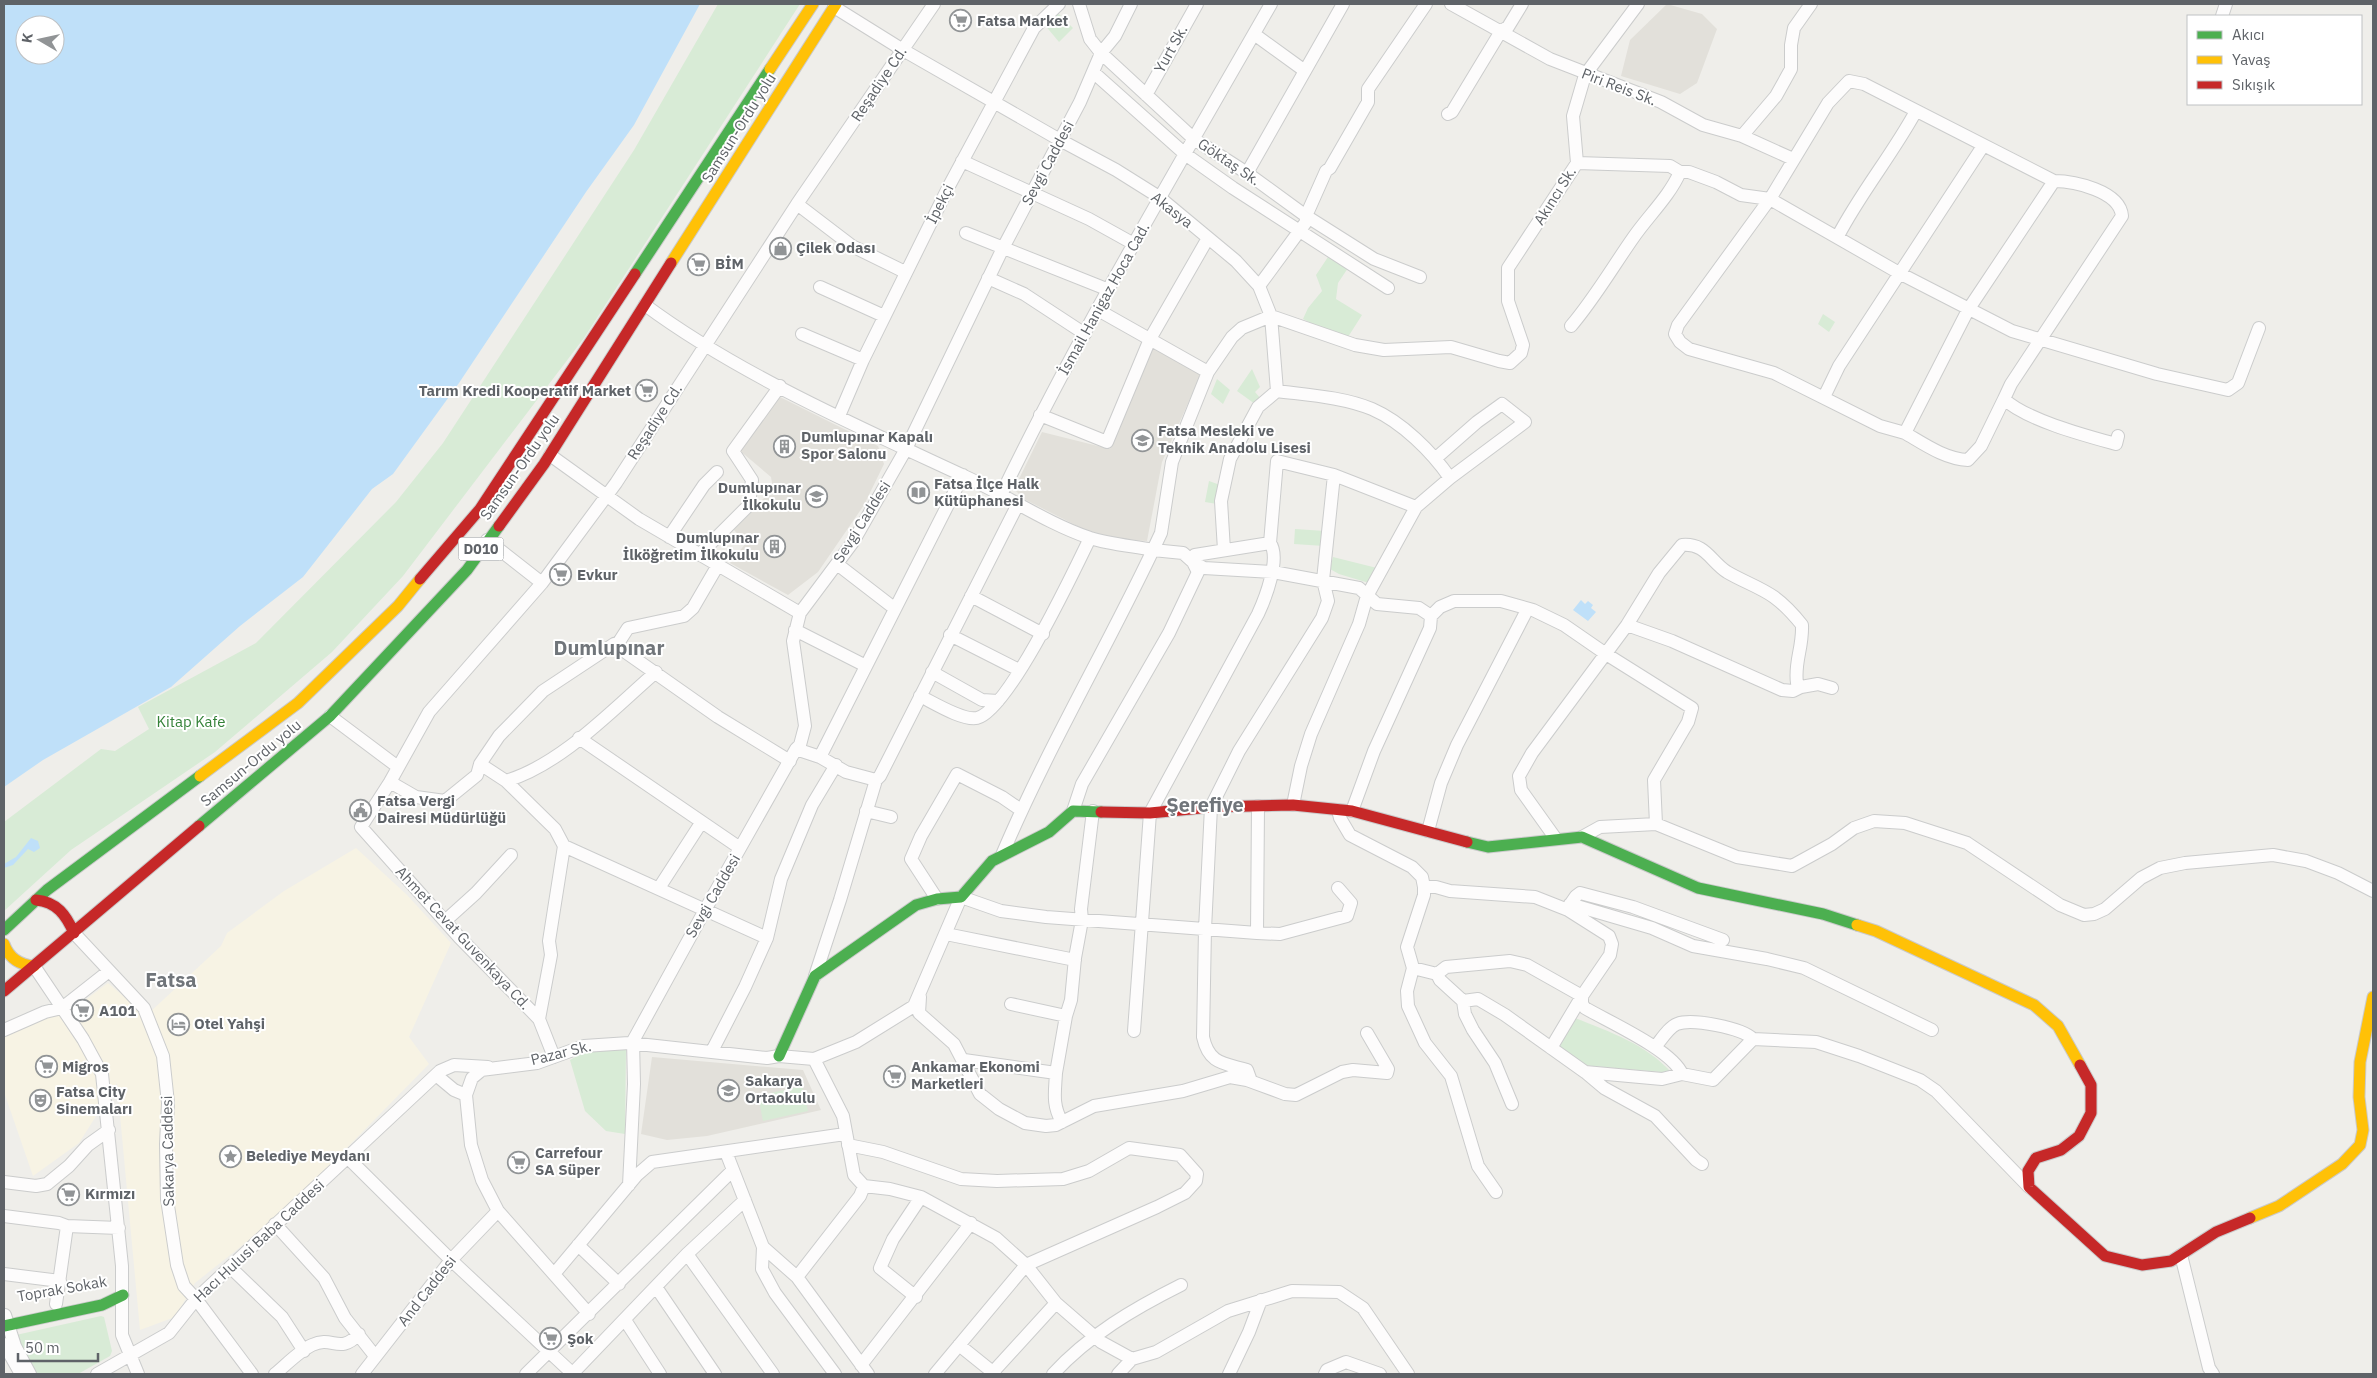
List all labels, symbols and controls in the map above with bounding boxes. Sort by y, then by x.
supermarket icon: Fatsa Market [949,9,973,33]
place label: Fatsa Market [977,11,1069,30]
north arrow [15,15,65,65]
legend [2187,15,2362,105]
street label: Yurt Sk. [1150,21,1191,76]
text: Akıcı [2232,25,2265,44]
text: K [18,31,37,44]
street label: Reşadiye Cd. [846,42,911,125]
text: Yavaş [2232,50,2271,69]
street label: Piri Reis Sk. [1579,64,1659,109]
street label: Samsun-Ordu yolu [697,69,780,186]
text: Sıkışık [2232,75,2275,94]
street label: Sevgi Caddesi [1017,117,1078,208]
street label: Göktaş Sk. [1194,134,1264,189]
street label: Akıncı Sk. [1529,163,1580,228]
street label: İpekçi [922,181,958,227]
street label: Akasya [1148,187,1197,232]
street label: İsmail Hanigaz Hoca Cad. [1054,219,1153,378]
shop icon: Çilek Odası [768,236,792,260]
place label: Çilek Odası [796,238,875,257]
supermarket icon: BİM [687,252,711,276]
place label: BİM [715,254,744,273]
supermarket icon: Tarım Kredi Kooperatif Market [635,379,659,403]
street label: Reşadiye Cd. [623,380,686,463]
place label: Tarım Kredi Kooperatif Market [419,381,631,400]
street label: Samsun-Ordu yolu [476,410,563,524]
place label: Fatsa Mesleki ve Teknik Anadolu Lisesi [1158,421,1311,457]
place label: Dumlupınar Kapalı Spor Salonu [801,427,933,463]
school or university icon: Fatsa Mesleki ve Teknik Anadolu Lisesi [1130,428,1154,452]
building icon: Dumlupınar Kapalı Spor Salonu [773,434,797,458]
place label: Fatsa İlçe Halk Kütüphanesi [934,474,1040,510]
street label: Sevgi Caddesi [829,477,894,566]
place label: Dumlupınar İlkokulu [718,478,801,514]
library icon: Fatsa İlçe Halk Kütüphanesi [906,481,930,505]
school or university icon: Dumlupınar İlkokulu [805,485,829,509]
place label: Dumlupınar İlköğretim İlkokulu [623,528,759,564]
building icon: Dumlupınar İlköğretim İlkokulu [763,535,787,559]
road number: D010 [458,538,504,560]
supermarket icon: Evkur [549,563,573,587]
place label: Evkur [577,565,618,584]
district label: Dumlupınar [554,634,664,661]
park label: Kitap Kafe [156,712,226,731]
street label: Samsun-Ordu yolu [196,715,305,810]
place label: Fatsa Vergi Dairesi Müdürlüğü [377,791,506,827]
district label: Şerefiye [1166,791,1244,818]
public building icon: Fatsa Vergi Dairesi Müdürlüğü [349,798,373,822]
street label: Sevgi Caddesi [681,851,744,941]
street label: Ahmet Cevat Guvenkaya Cd. [392,862,535,1013]
district label: Fatsa [145,966,197,993]
supermarket icon: A101 [71,999,95,1023]
place label: A101 [99,1001,136,1020]
hotel icon: Otel Yahşi [166,1012,190,1036]
place label: Otel Yahşi [194,1014,265,1033]
street label: Pazar Sk. [529,1036,593,1069]
supermarket icon: Migros [34,1055,58,1079]
place label: Migros [62,1057,109,1076]
place label: Ankamar Ekonomi Marketleri [911,1057,1040,1093]
supermarket icon: Ankamar Ekonomi Marketleri [883,1064,907,1088]
place label: Sakarya Ortaokulu [745,1071,816,1107]
school or university icon: Sakarya Ortaokulu [717,1078,741,1102]
place label: Fatsa City Sinemaları [56,1082,132,1118]
theatre icon: Fatsa City Sinemaları [28,1089,52,1113]
street label: Sakarya Caddesi [157,1095,178,1207]
place label: Carrefour SA Süper [535,1143,603,1179]
place icon: Belediye Meydanı [218,1144,242,1168]
place label: Belediye Meydanı [246,1146,370,1165]
supermarket icon: Carrefour SA Süper [507,1150,531,1174]
street label: Hacı Hulusi Baba Caddesi [189,1175,328,1306]
supermarket icon: Kırmızı [57,1182,81,1206]
place label: Kırmızı [85,1184,135,1203]
street label: And Caddesi [393,1252,460,1330]
street label: Toprak Sokak [16,1271,108,1306]
supermarket icon: Şok [539,1327,563,1351]
place label: Şok [567,1329,594,1348]
scale bar [18,1330,98,1362]
text: 50 m [25,1338,60,1357]

